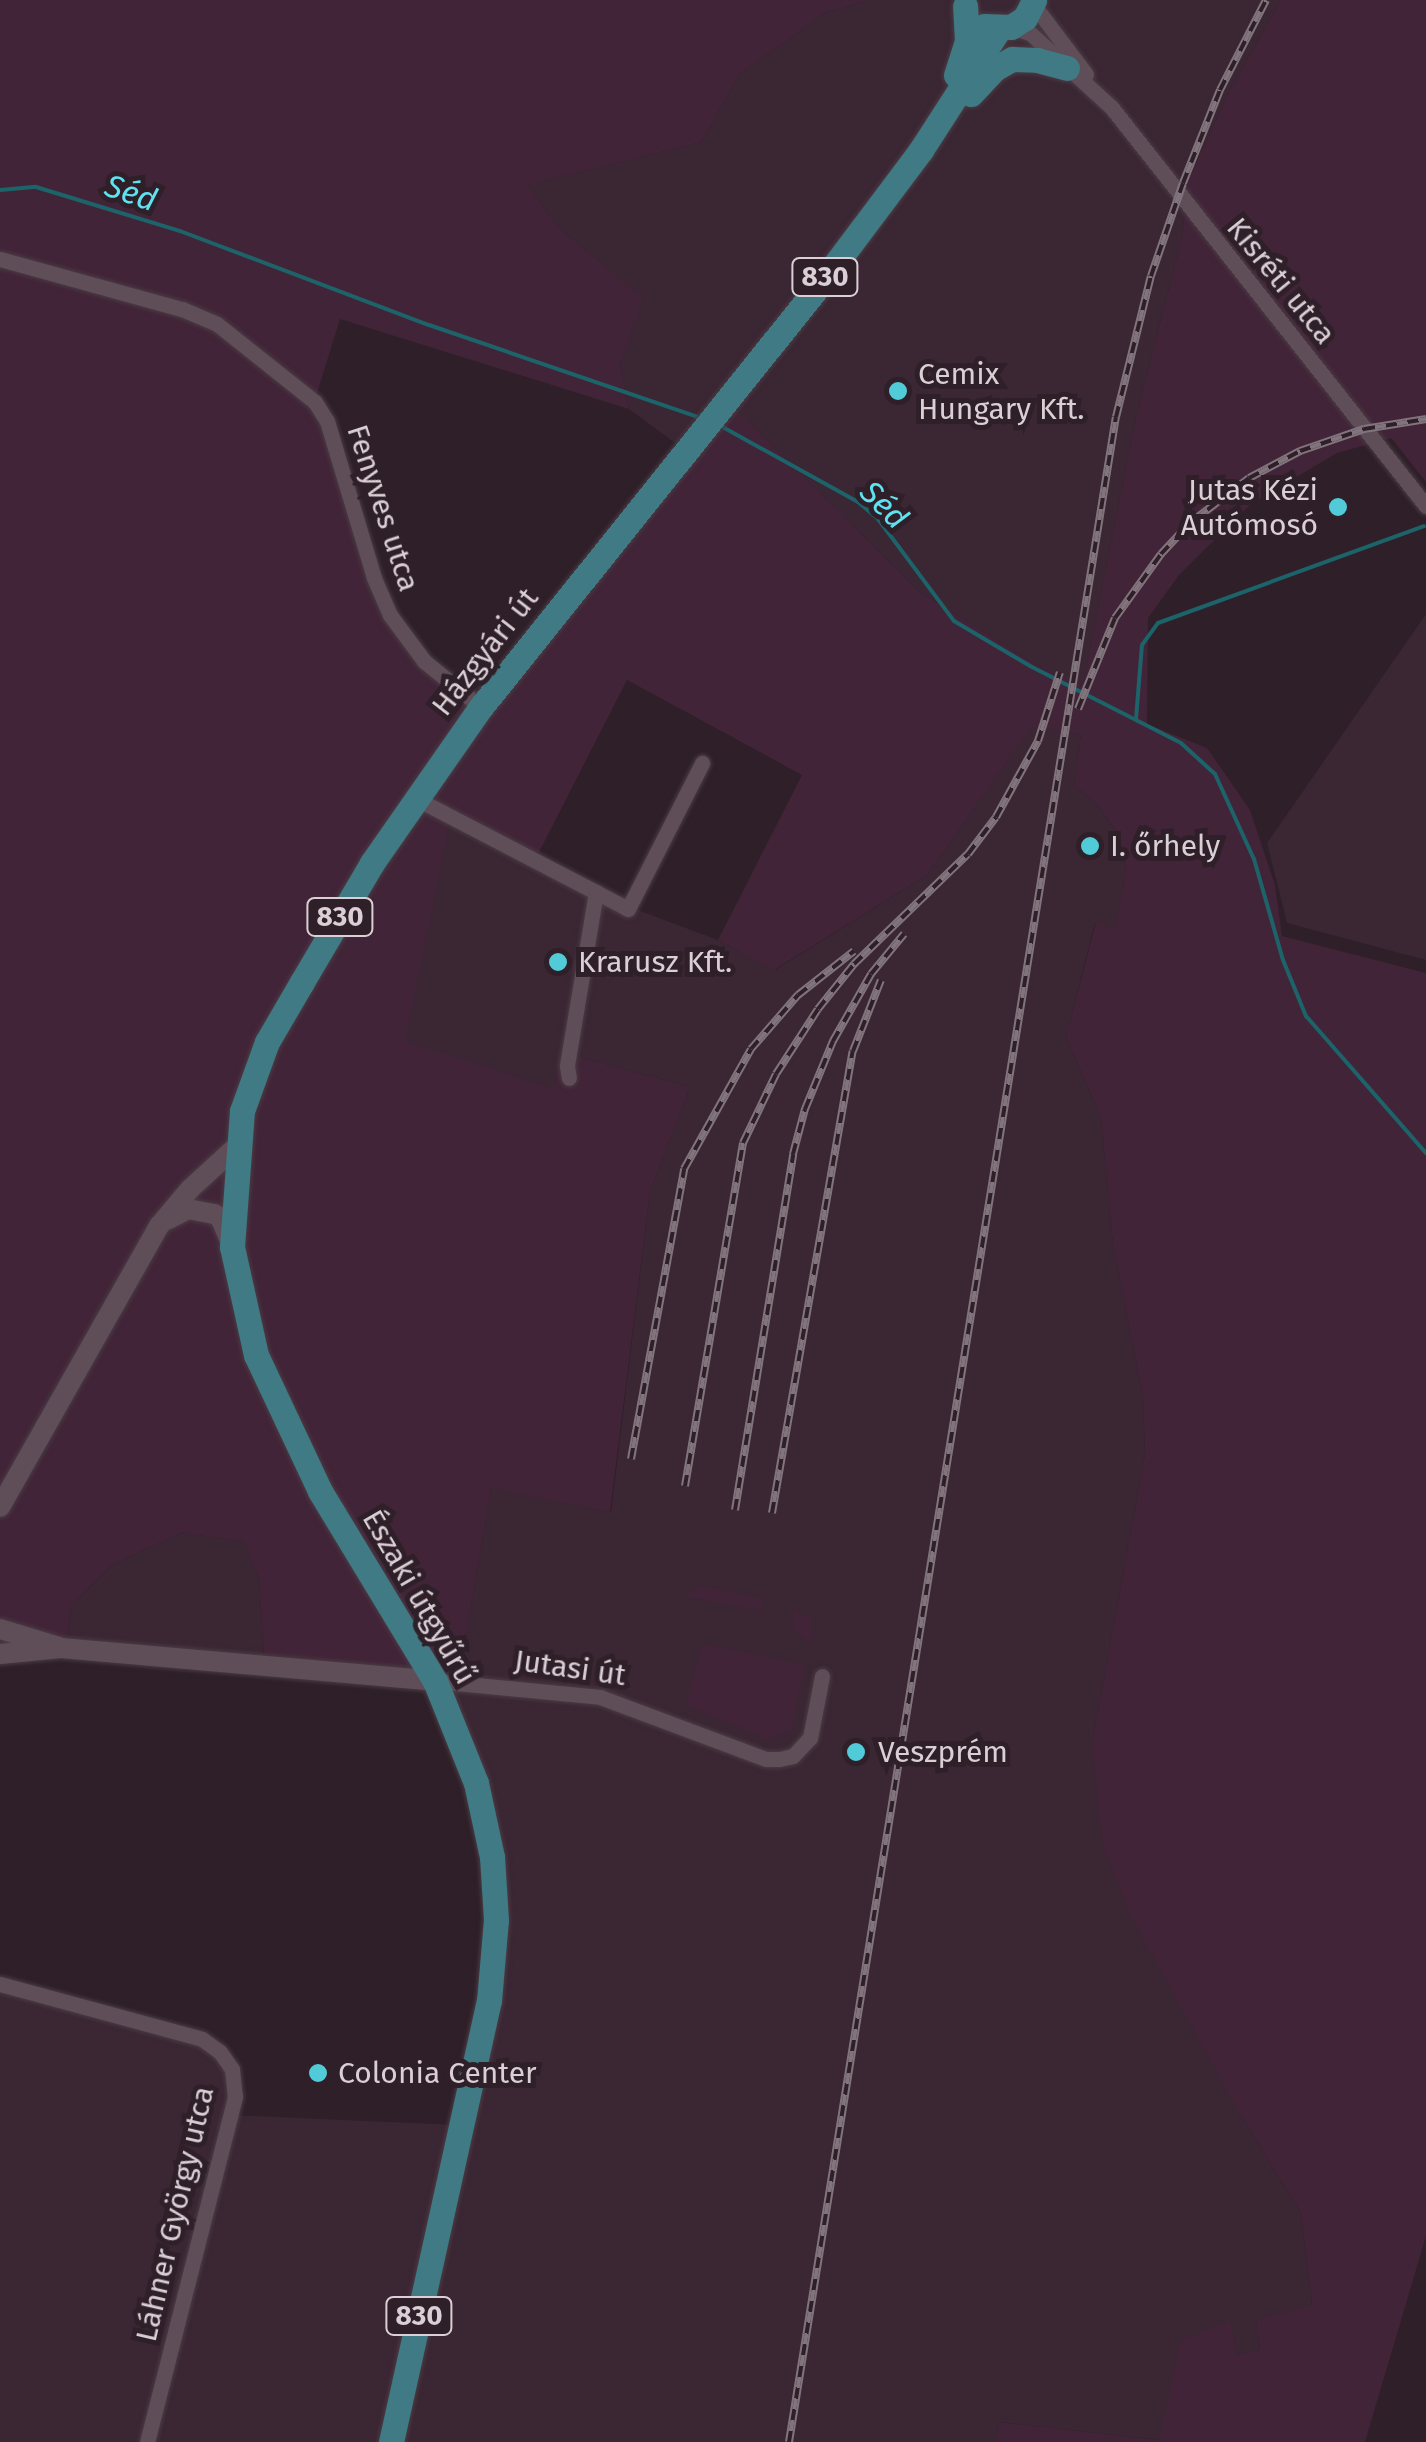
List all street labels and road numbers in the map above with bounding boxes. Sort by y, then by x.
street label: Kisréti utca [1219,210,1343,352]
road number: 830 [790,254,860,300]
street label: Fenyves utca [339,420,427,596]
street label: Házgyári út [424,581,546,723]
road number: 830 [305,894,375,940]
street label: Északi útgyűrű [355,1503,483,1691]
street label: Jutasi út [512,1642,628,1694]
street label: Láhner György utca [128,2083,222,2345]
road number: 830 [384,2293,454,2339]

